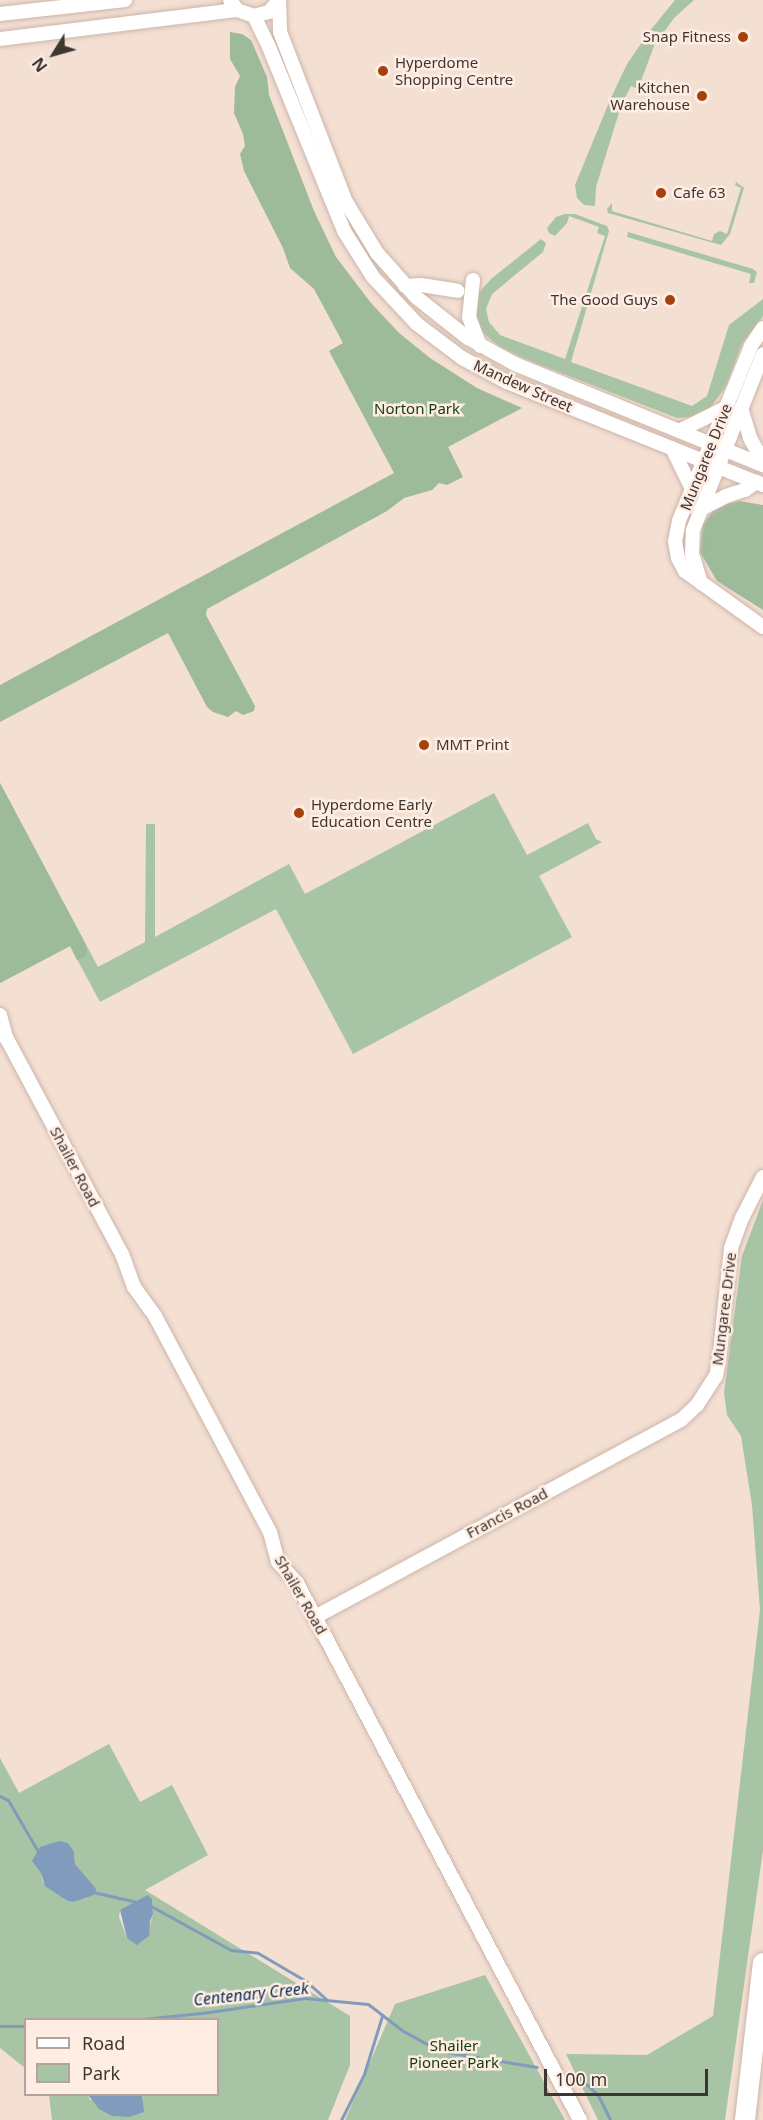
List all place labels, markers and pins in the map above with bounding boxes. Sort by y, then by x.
place label: Snap Fitness [643,28,731,46]
marker: Snap Fitness [736,30,750,44]
place label: Hyperdome Shopping Centre [395,53,513,88]
marker: Hyperdome Shopping Centre [376,64,390,78]
place label: Kitchen Warehouse [610,78,690,113]
marker: Kitchen Warehouse [695,89,709,103]
place label: Cafe 63 [673,184,726,202]
marker: Cafe 63 [654,186,668,200]
place label: The Good Guys [551,291,658,309]
marker: The Good Guys [663,293,677,307]
place label: MMT Print [436,736,509,754]
marker: MMT Print [417,738,431,752]
place label: Hyperdome Early Education Centre [311,795,432,830]
marker: Hyperdome Early Education Centre [292,806,306,820]

